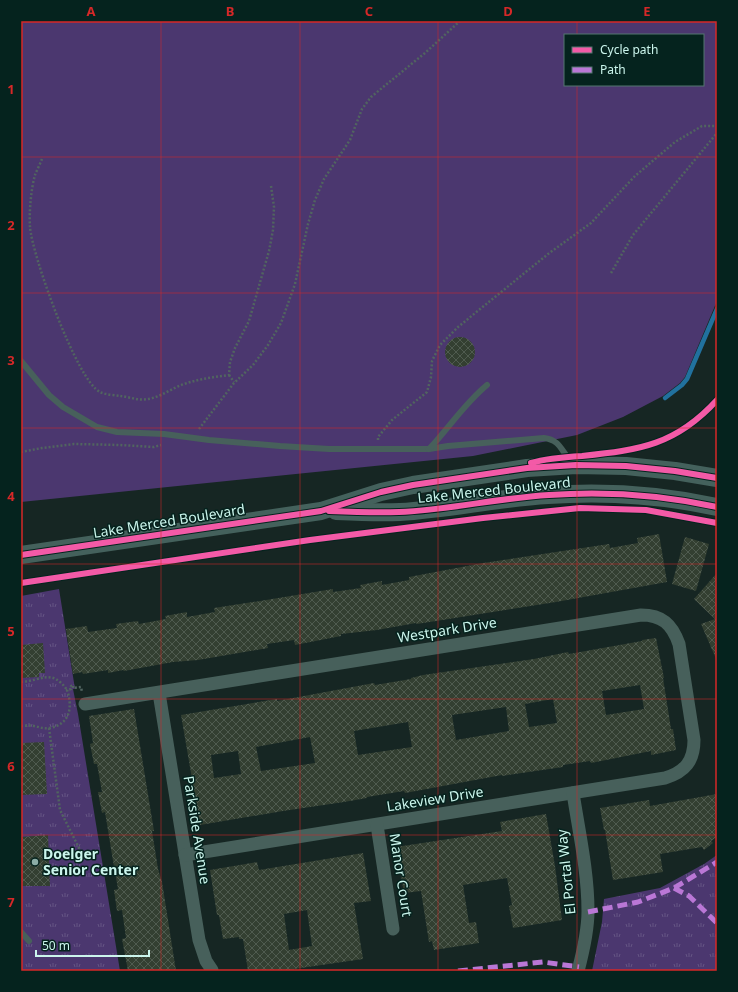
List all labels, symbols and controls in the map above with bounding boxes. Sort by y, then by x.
text: A [87,2,96,20]
text: B [226,2,234,20]
text: C [365,2,373,20]
text: D [503,2,513,20]
text: E [643,2,651,20]
legend [564,34,704,86]
text: Cycle path [600,41,658,58]
text: Path [600,61,626,78]
text: 1 [7,80,15,98]
text: 2 [7,216,15,234]
text: 3 [7,351,15,369]
street label: Lake Merced Boulevard [417,472,571,507]
text: 4 [7,487,15,505]
street label: Lake Merced Boulevard [92,499,246,542]
street label: Westpark Drive [396,612,498,647]
text: 5 [7,622,15,640]
text: 6 [7,757,15,775]
street label: Parkside Avenue [180,775,215,885]
street label: Lakeview Drive [385,781,485,816]
street label: El Portal Way [551,828,579,916]
street label: Manor Court [386,832,417,918]
place label: Doelger Senior Center [43,844,139,879]
marker: Doelger Senior Center [30,857,40,867]
text: 7 [7,893,15,911]
scale bar [36,932,149,958]
text: 50 m [42,937,70,954]

